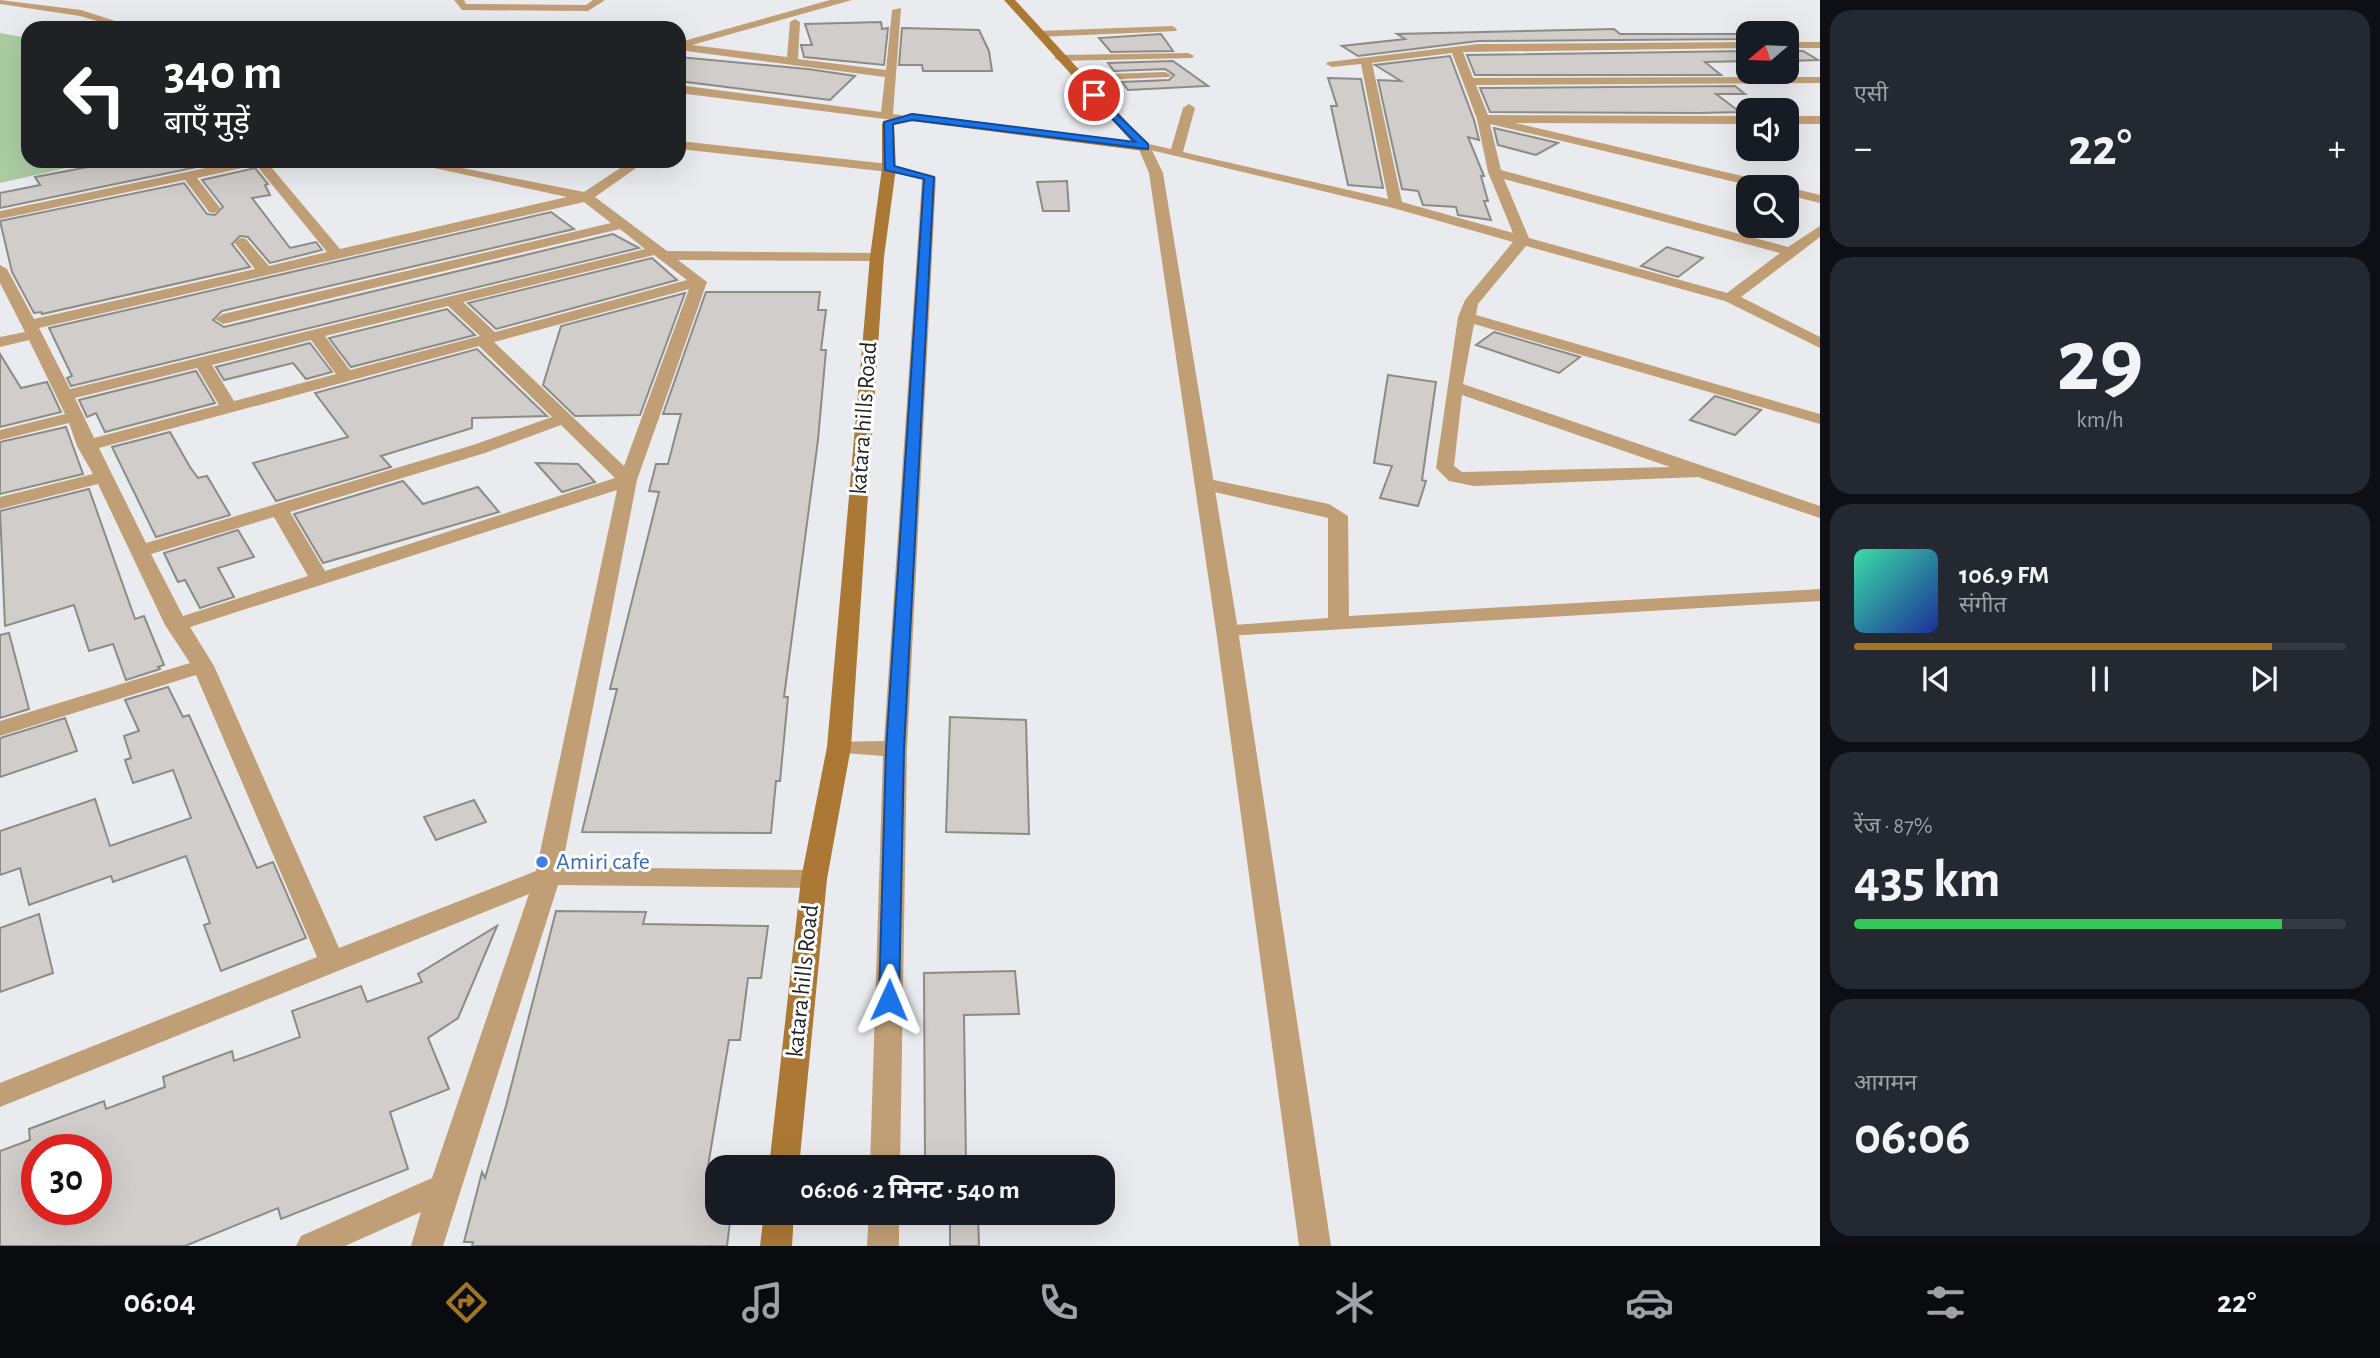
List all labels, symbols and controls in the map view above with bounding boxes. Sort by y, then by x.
north arrow [1736,21,1799,84]
map controls [1736,21,1799,238]
icon: left [49,49,140,140]
text: 340 m [164,49,282,98]
pin [1064,65,1124,125]
icon: arrive [1075,76,1113,114]
text: एसी [1854,83,1888,106]
button: sound [1736,98,1799,161]
text: बाएँ मुड़ें [164,107,250,139]
text: 22° [2068,122,2132,174]
text: − [1854,130,1872,168]
text: + [2328,130,2346,168]
button: search [1736,175,1799,238]
text: 29 [2057,316,2143,407]
street label: katara hills Road [847,341,881,495]
text: km/h [2076,409,2124,432]
text: 106.9 FM [1959,562,2049,588]
text: संगीत [1959,594,2007,617]
icon: previous [1917,660,1955,698]
icon: pause [2081,660,2119,698]
icon: next [2245,660,2283,698]
text: रेंज · 87% [1854,815,1933,838]
place label: Amiri cafe [556,850,650,874]
marker: Amiri cafe [534,854,550,870]
text: 435 km [1854,854,2001,906]
street label: katara hills Road [783,903,823,1059]
position arrow [852,963,926,1037]
text: आगमन [1854,1072,1917,1095]
text: 06:06 [1854,1111,1970,1163]
speed limit sign: 30 [21,1134,112,1225]
text: 06:06 · 2 मिनट · 540 m [800,1177,1020,1203]
icon: directions [442,1278,491,1327]
icon: music [738,1278,787,1327]
icon: phone [1034,1278,1083,1327]
icon: climate [1330,1278,1379,1327]
icon: car [1625,1278,1674,1327]
icon: filters [1921,1278,1970,1327]
text: 06:04 [123,1286,196,1318]
text: 22° [2217,1286,2257,1318]

